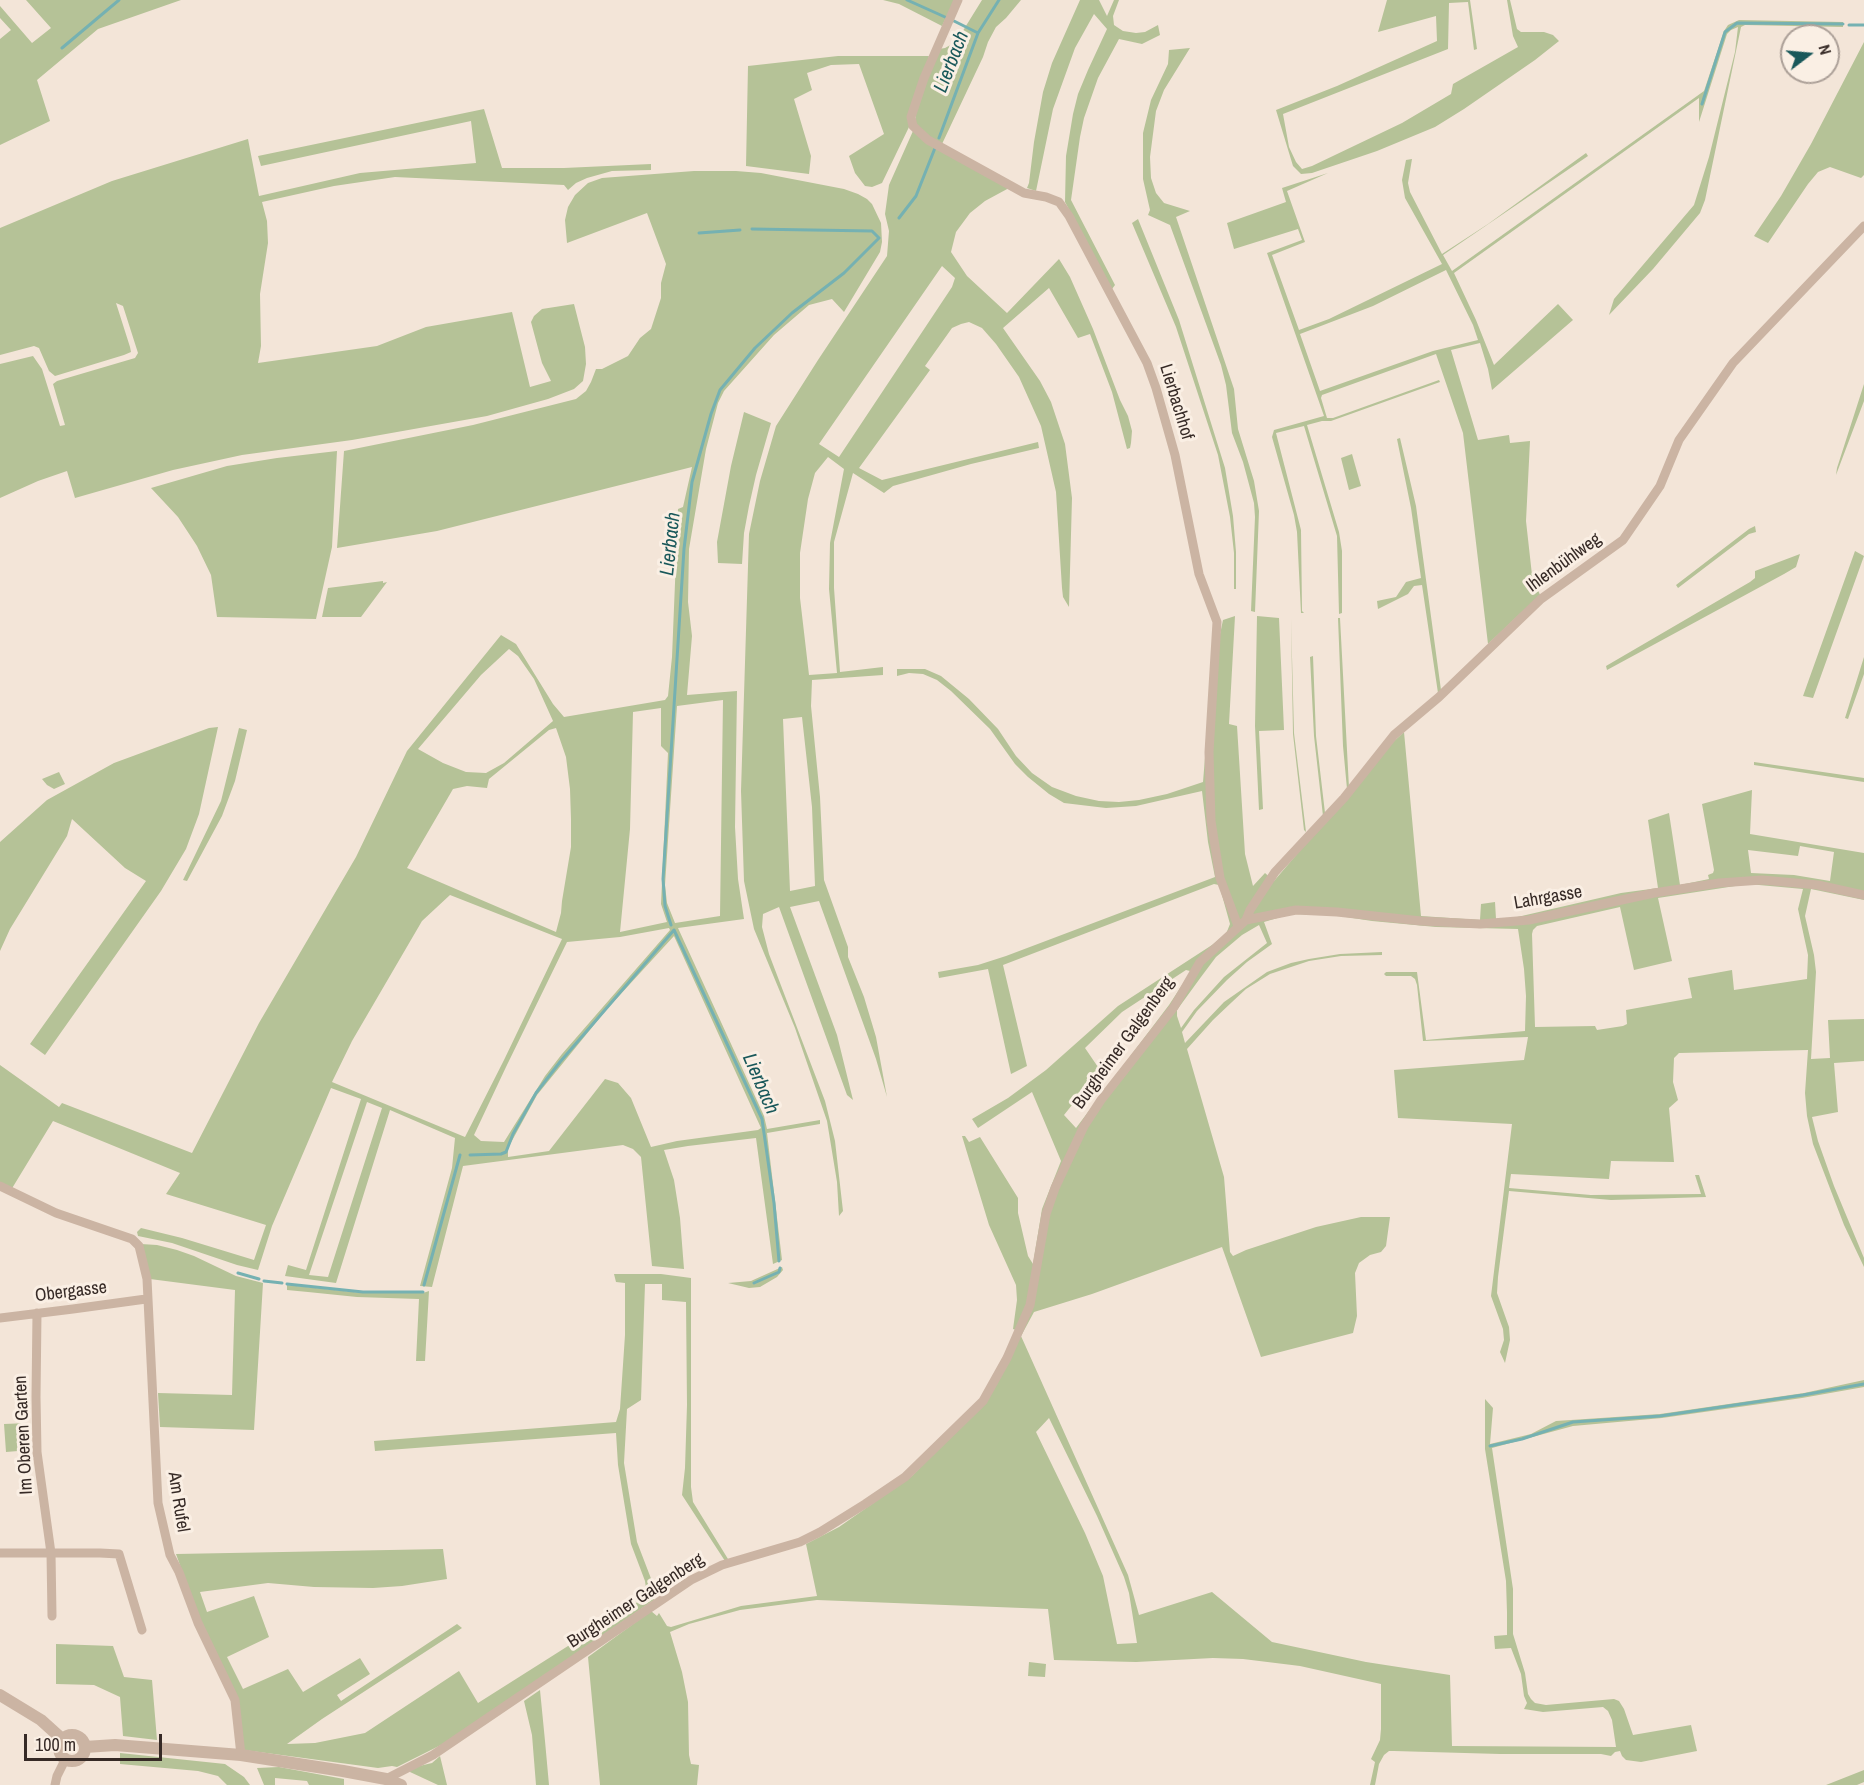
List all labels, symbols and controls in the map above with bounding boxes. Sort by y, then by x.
north arrow [1780,24,1840,84]
water label: Lierbach [929,28,975,96]
text: N [1813,42,1837,57]
street label: Lierbachhof [1154,362,1198,442]
water label: Lierbach [656,511,686,577]
street label: Ihlenbühlweg [1522,529,1606,597]
street label: Lahrgasse [1512,881,1584,915]
street label: Burgheimer Galgenberg [1069,973,1179,1113]
water label: Lierbach [736,1050,784,1118]
street label: Obergasse [34,1277,108,1307]
street label: Im Oberen Garten [10,1375,38,1495]
street label: Am Rufel [163,1470,193,1534]
street label: Burgheimer Galgenberg [564,1549,708,1653]
scale bar [27,1722,165,1760]
text: 100 m [35,1732,76,1757]

